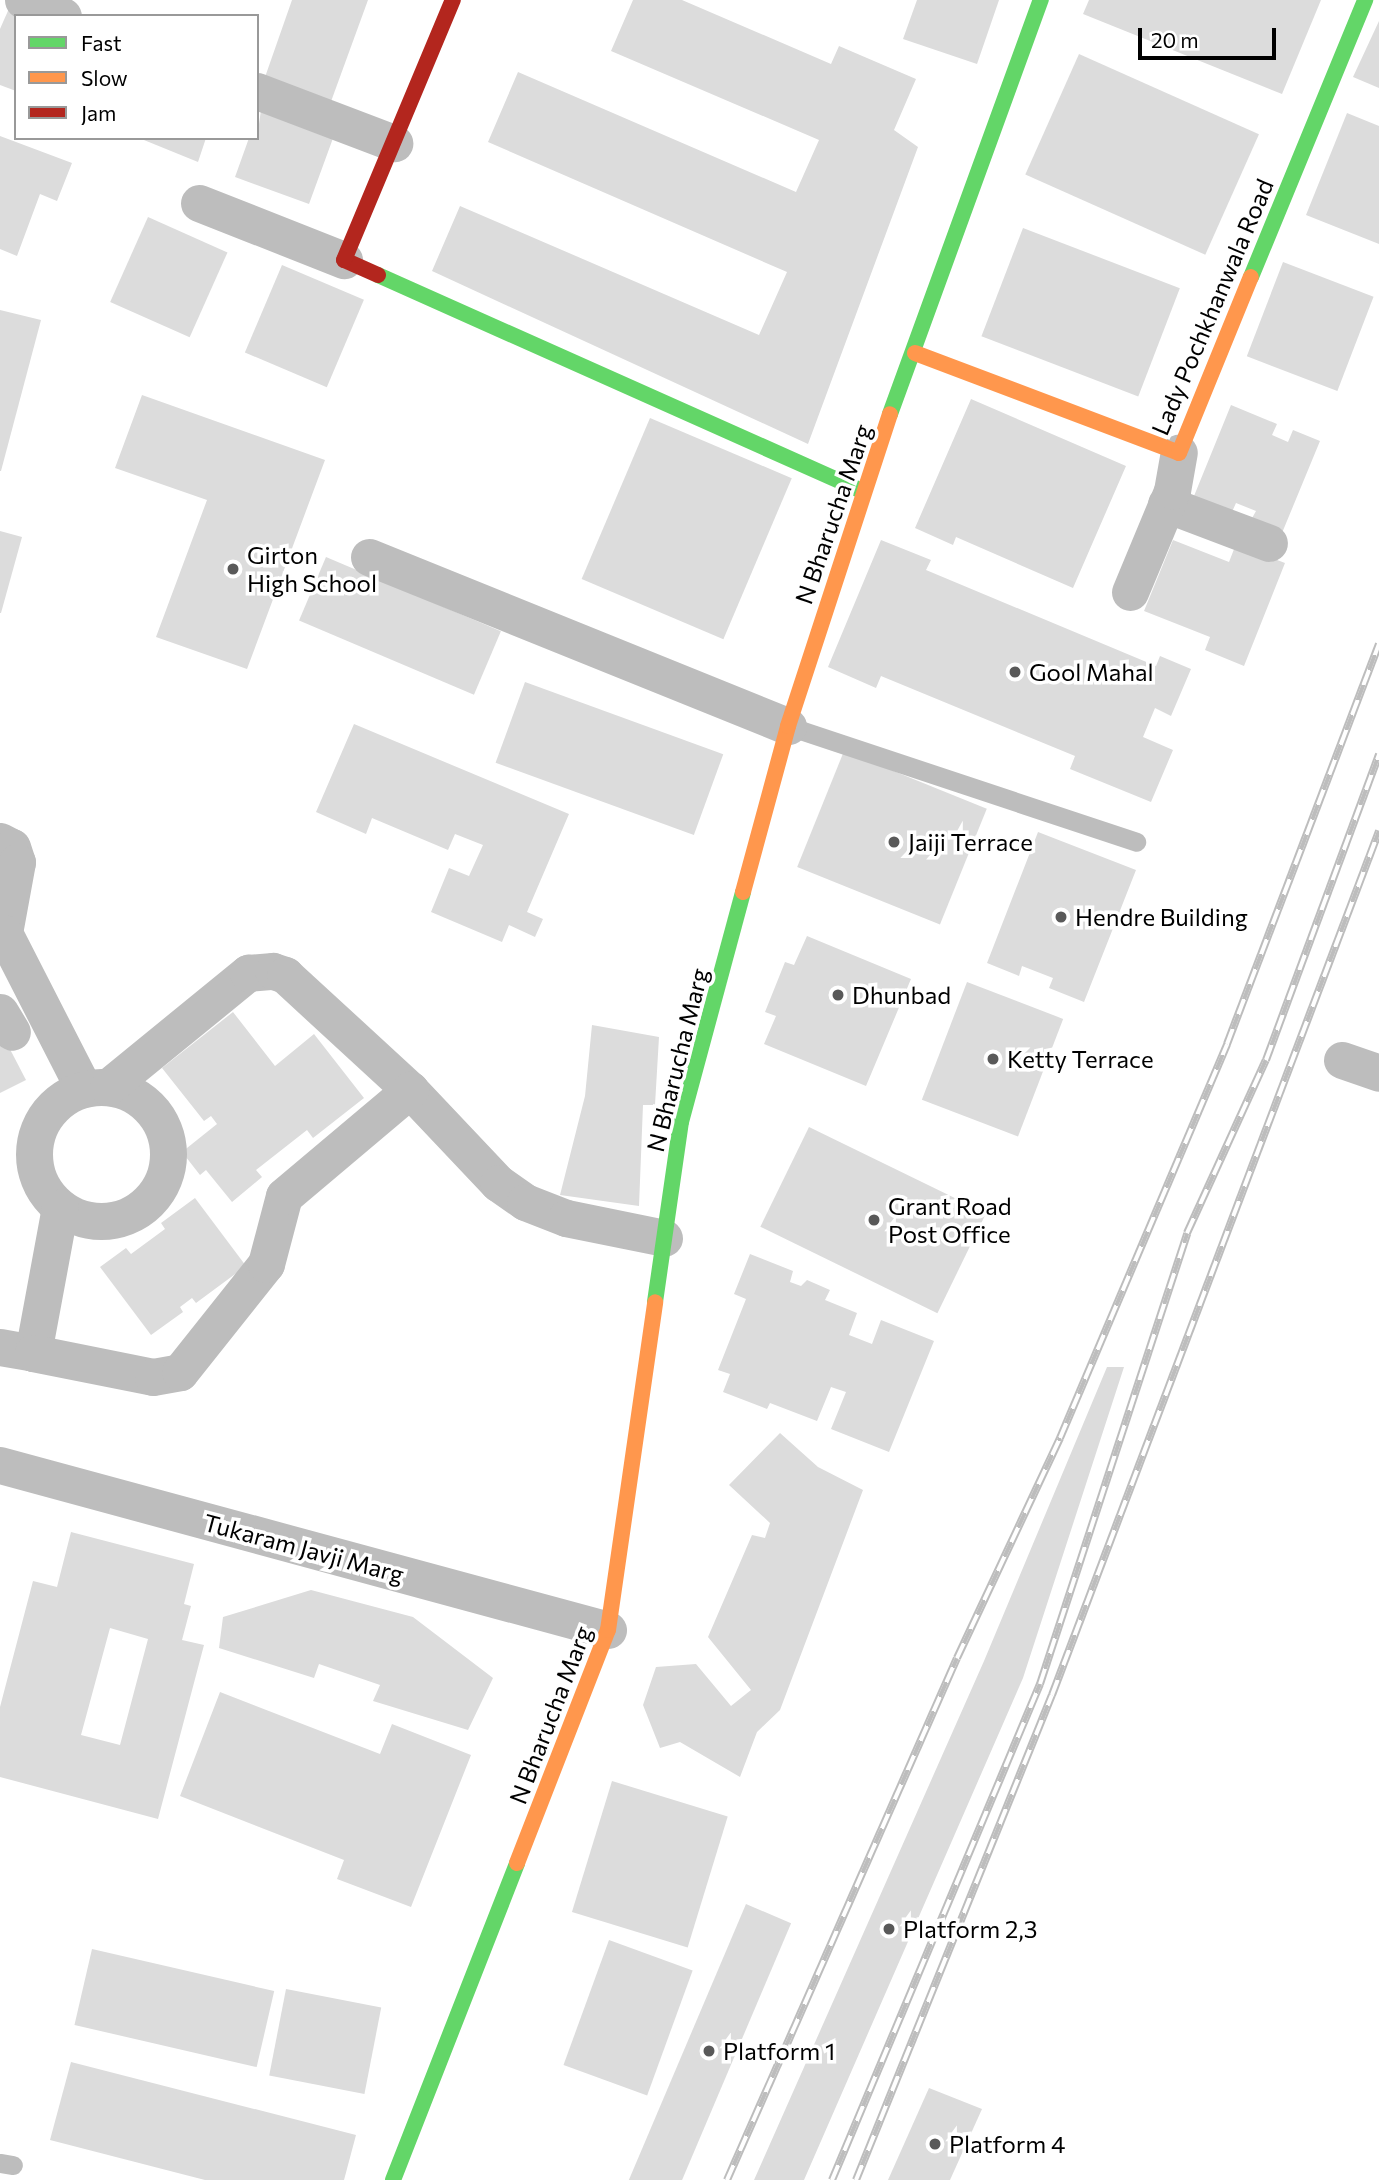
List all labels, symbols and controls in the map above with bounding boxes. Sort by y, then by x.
legend [14,14,259,140]
scale bar [1141,14,1279,58]
text: 20 m [1151,27,1199,52]
text: Fast [81,30,122,55]
text: Slow [81,65,128,90]
text: Jam [81,100,116,125]
street label: Lady Pochkhanwala Road [1145,175,1279,439]
street label: N Bharucha Marg [789,420,877,608]
place label: Girton High School [247,541,377,597]
marker: Girton High School [225,561,241,577]
place label: Gool Mahal [1029,658,1154,686]
marker: Gool Mahal [1007,664,1023,680]
place label: Jaiji Terrace [908,828,1033,856]
marker: Jaiji Terrace [886,834,902,850]
place label: Hendre Building [1075,903,1248,931]
marker: Hendre Building [1053,909,1069,925]
street label: N Bharucha Marg [640,965,714,1155]
place label: Dhunbad [852,981,951,1009]
marker: Dhunbad [830,987,846,1003]
place label: Ketty Terrace [1007,1045,1154,1073]
marker: Ketty Terrace [985,1051,1001,1067]
place label: Grant Road Post Office [888,1192,1012,1248]
marker: Grant Road Post Office [866,1212,882,1228]
street label: Tukaram Javji Marg [201,1507,407,1589]
street label: N Bharucha Marg [503,1622,597,1808]
place label: Platform 2,3 [903,1915,1037,1943]
marker: Platform 2,3 [881,1921,897,1937]
place label: Platform 1 [723,2037,835,2065]
marker: Platform 1 [701,2043,717,2059]
place label: Platform 4 [949,2130,1065,2158]
marker: Platform 4 [927,2136,943,2152]

